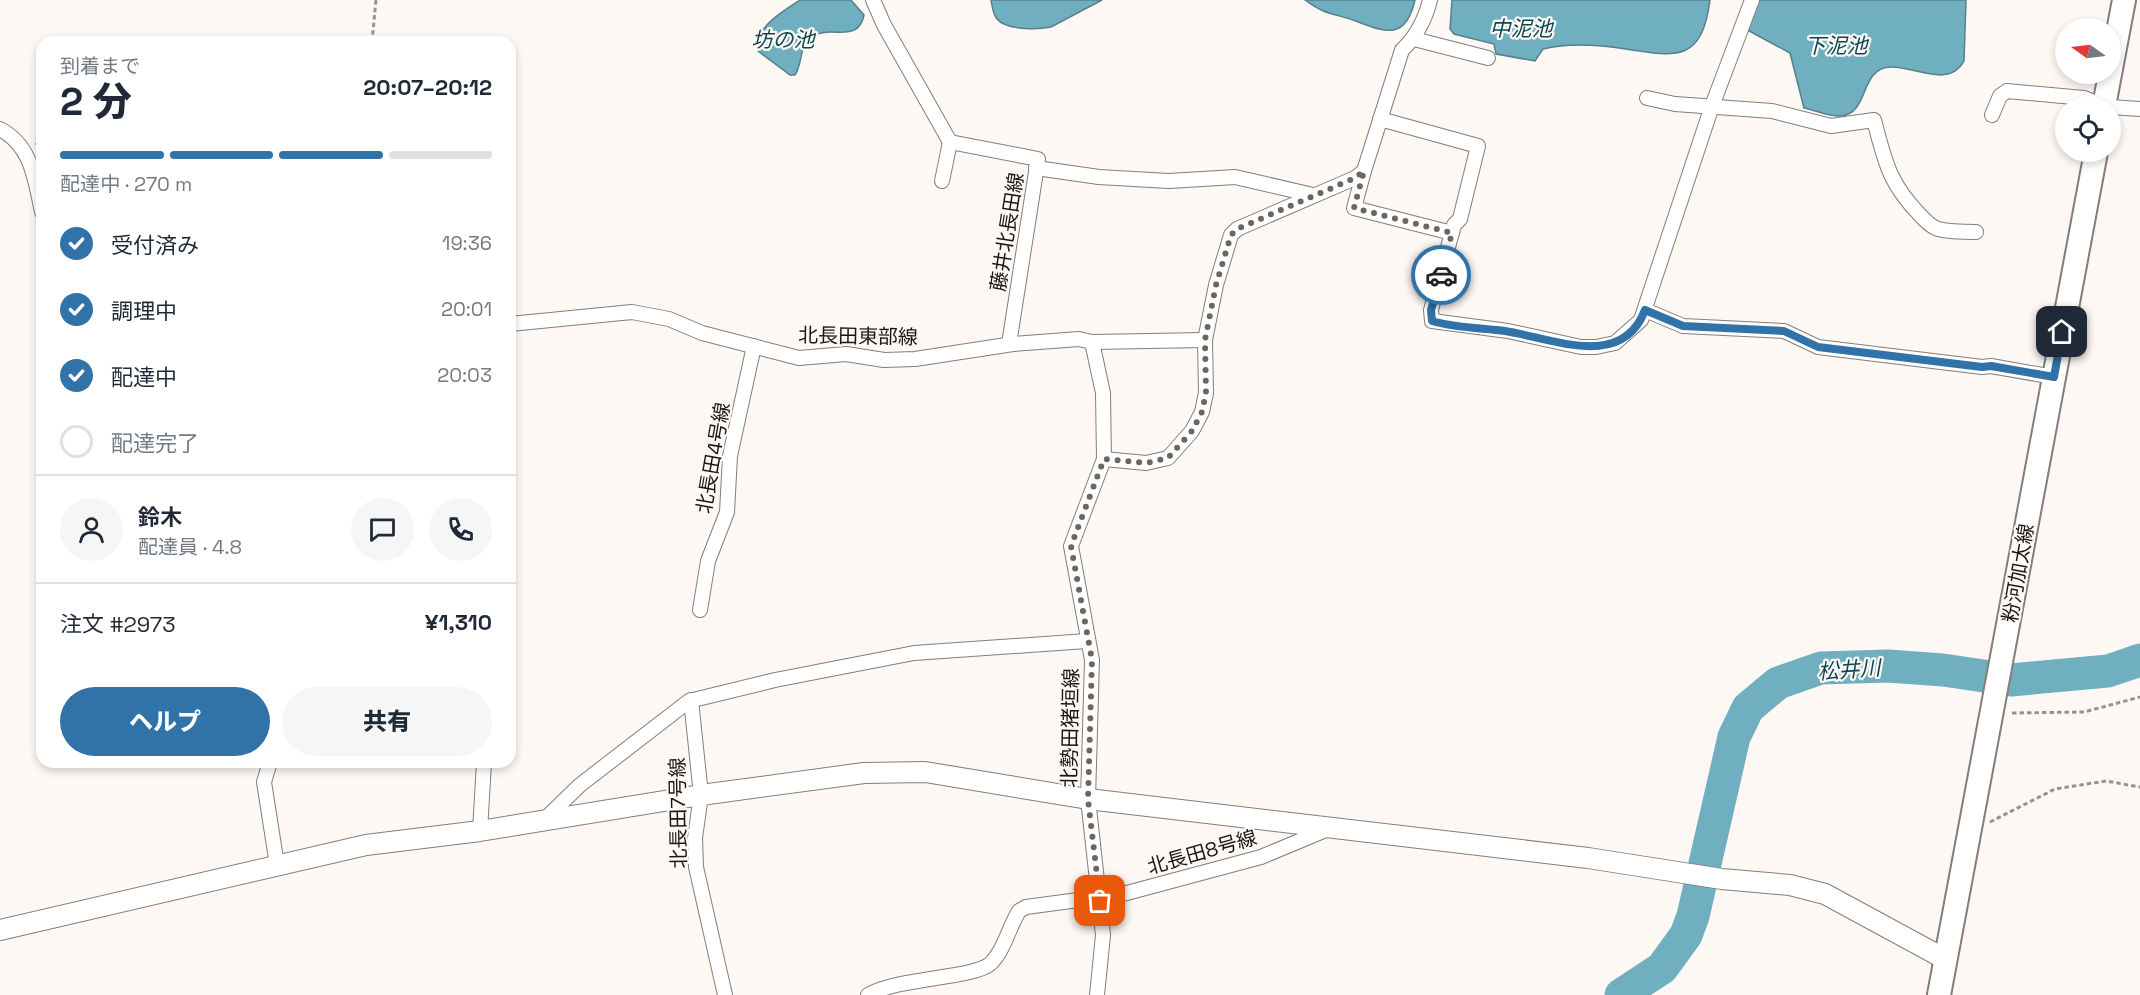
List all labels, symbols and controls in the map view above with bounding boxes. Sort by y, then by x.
water label: 中泥池 [1490,15,1554,42]
north arrow [2055,18,2121,84]
map controls [2055,18,2121,162]
water label: 坊の池 [752,26,816,53]
water label: 下泥池 [1805,32,1869,59]
text: 到着まで [60,53,140,79]
text: 20:07–20:12 [363,73,492,101]
text: 2 分 [60,77,132,126]
button: locate [2055,96,2121,162]
text: 配達中 · 270 m [60,171,192,197]
street label: 藤井北長田線 [985,171,1029,293]
icon: check [60,227,93,260]
text: 19:36 [442,230,492,256]
text: 受付済み [111,231,199,259]
courier [1411,245,1471,305]
icon: car [1425,259,1458,292]
icon: check [60,293,93,326]
text: 20:01 [441,296,492,322]
text: 調理中 [111,297,177,325]
pin [2036,306,2087,357]
icon: home [2045,315,2078,348]
street label: 北長田東部線 [798,322,918,350]
icon: check [60,359,93,392]
text: 20:03 [437,362,492,388]
text: 配達中 [111,363,177,391]
street label: 北長田4号線 [690,400,736,516]
text: 配達完了 [111,429,199,457]
button: person [60,498,123,561]
button: chat [351,498,414,561]
button: phone [429,498,492,561]
text: 鈴木 [138,503,182,531]
street label: 粉河加太線 [1997,522,2039,624]
text: 配達員 · 4.8 [138,534,242,560]
text: ¥1,310 [425,608,492,636]
text: 注文 #2973 [60,610,175,638]
water label: 松井川 [1817,654,1883,685]
street label: 北勢田猪垣線 [1056,668,1084,788]
button: ヘルプ [60,687,270,756]
button: 共有 [282,687,492,756]
street label: 北長田7号線 [664,757,692,869]
street label: 北長田8号線 [1144,824,1260,880]
pin [1074,875,1125,926]
icon: bag [1083,884,1116,917]

